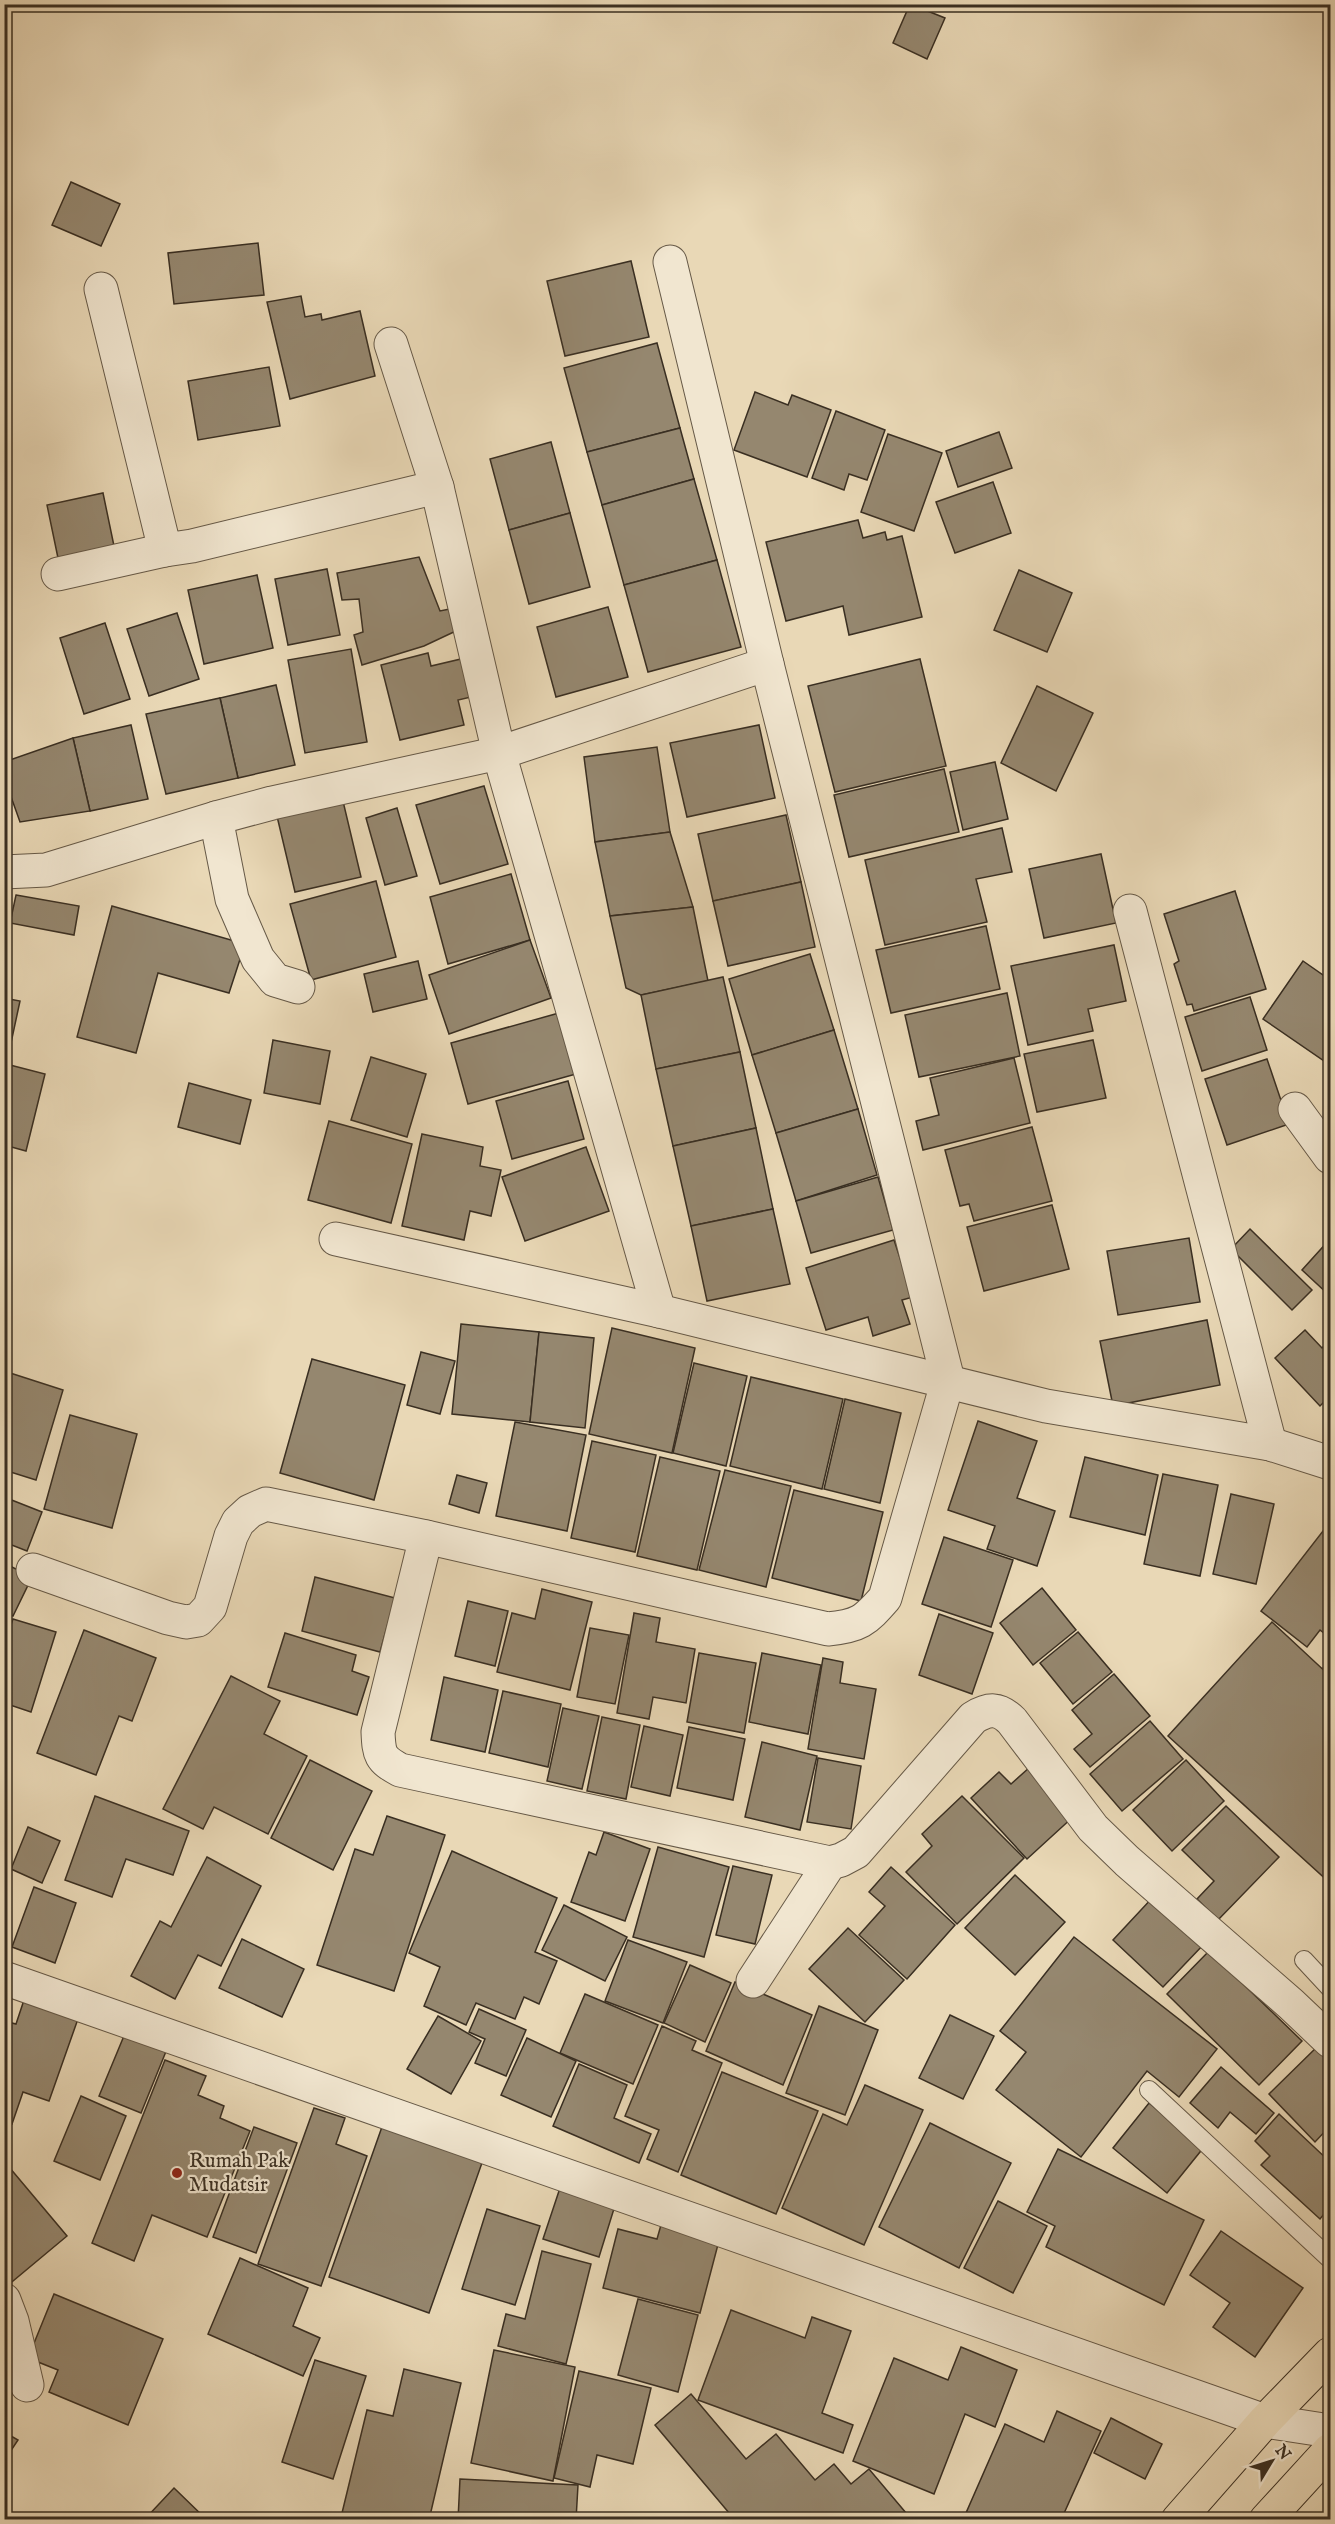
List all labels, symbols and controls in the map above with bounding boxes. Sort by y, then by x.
place label: Rumah Pak Mudatsir [189,2148,290,2199]
marker: Rumah Pak Mudatsir [170,2166,184,2180]
north arrow [1242,2431,1302,2491]
text: N [1269,2441,1294,2465]

